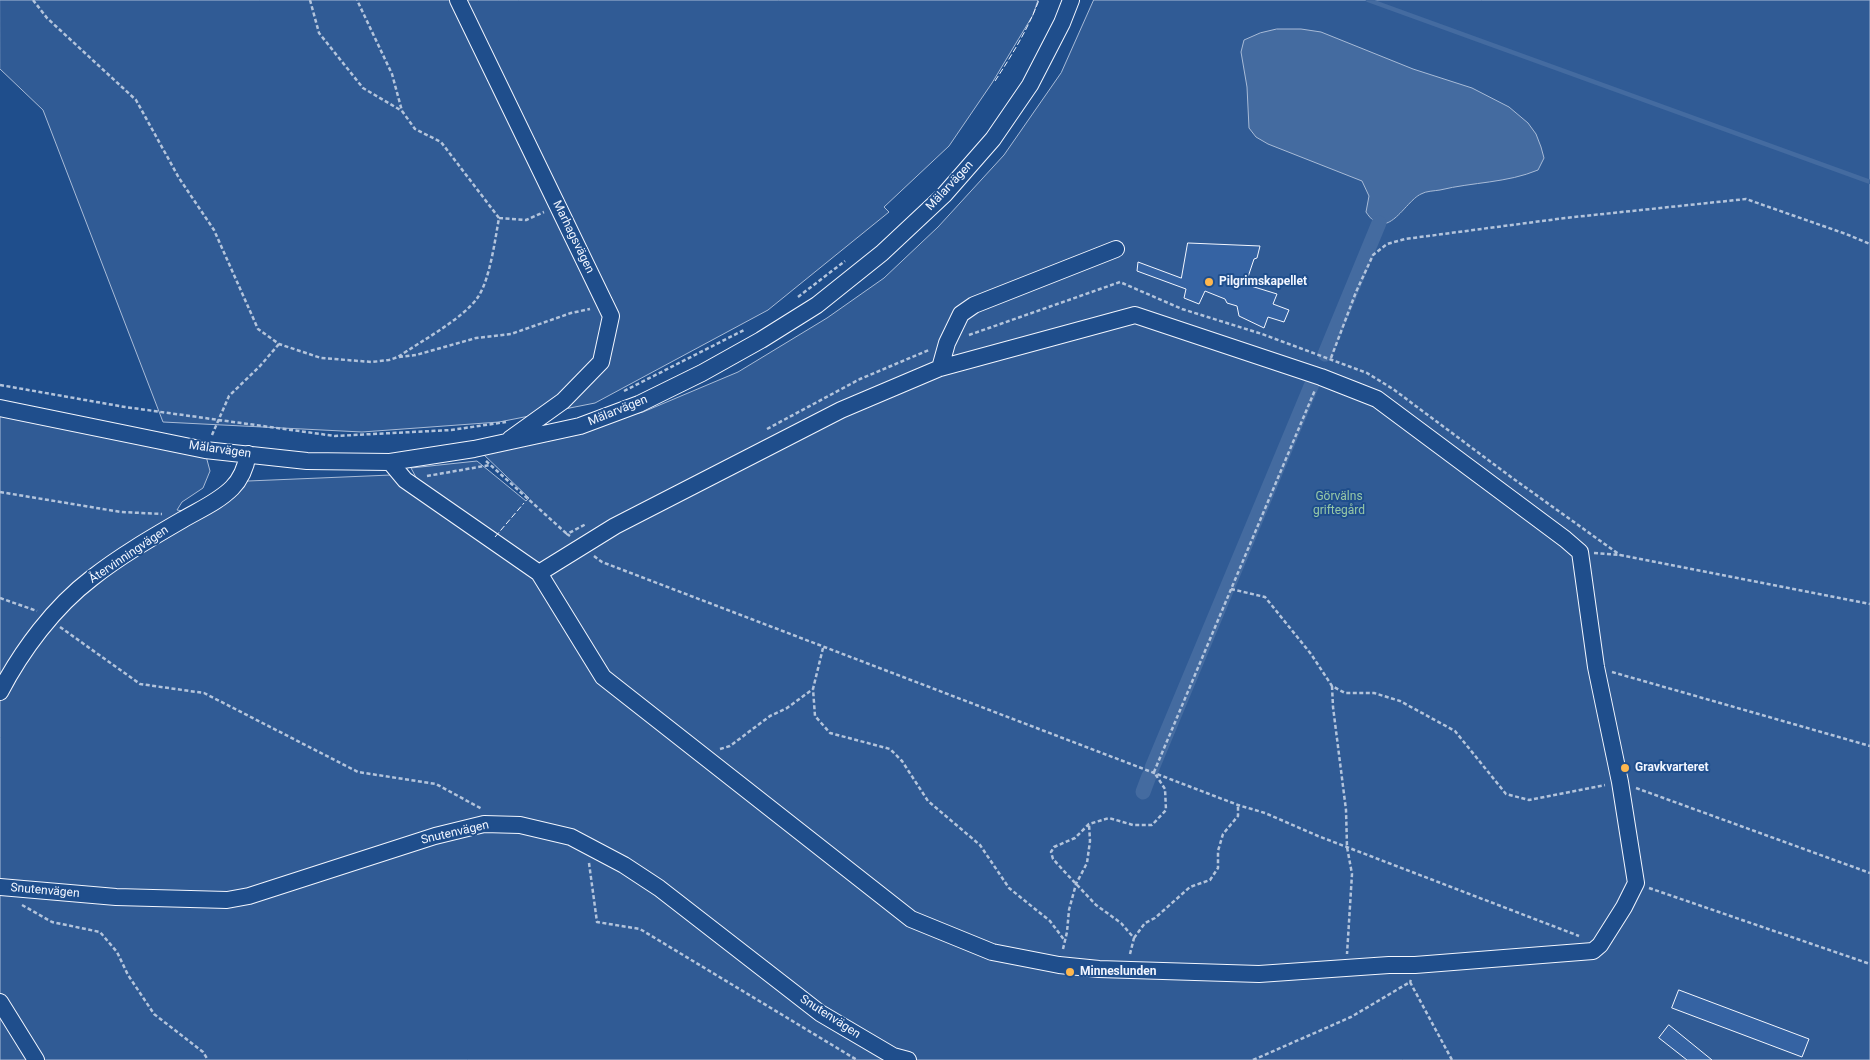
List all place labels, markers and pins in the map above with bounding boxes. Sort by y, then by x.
place label: Pilgrimskapellet [1219,275,1307,289]
marker: Pilgrimskapellet [1203,276,1215,288]
place label: Gravkvarteret [1635,761,1709,775]
marker: Gravkvarteret [1619,762,1631,774]
place label: Minneslunden [1080,965,1156,979]
marker: Minneslunden [1064,966,1076,978]

